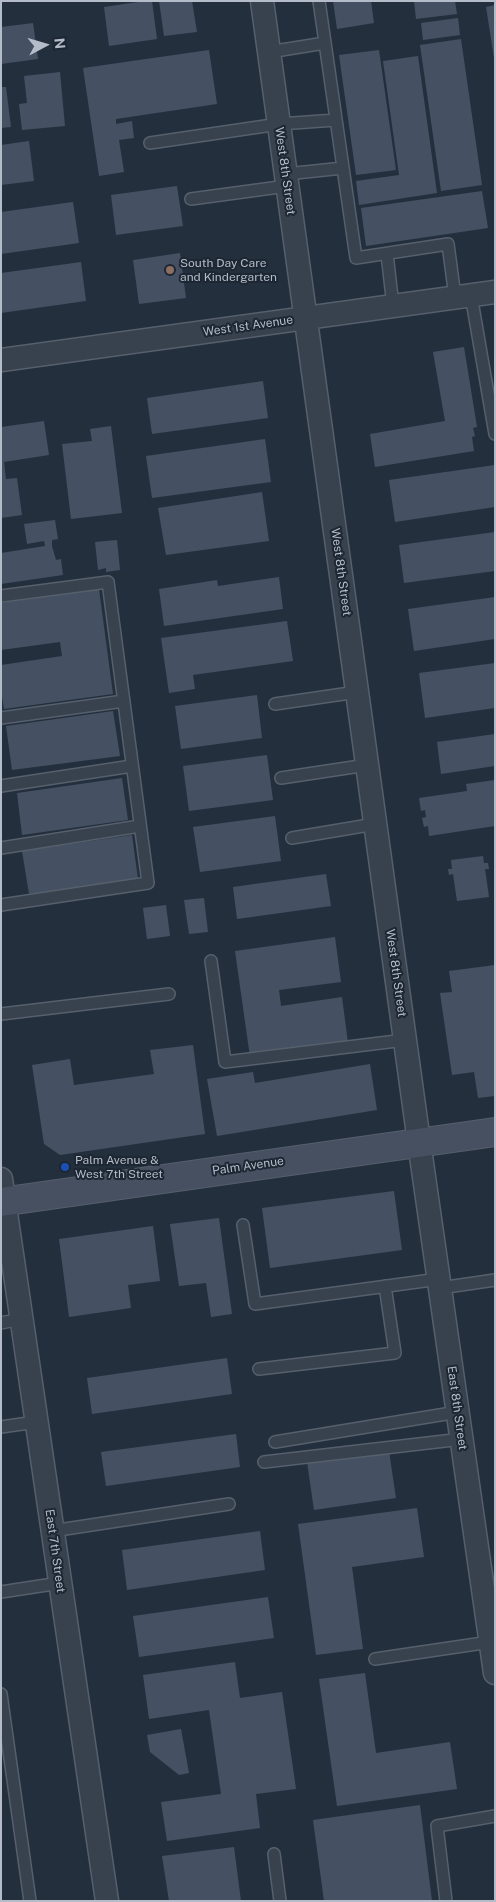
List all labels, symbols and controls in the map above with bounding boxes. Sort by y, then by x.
north arrow [20,20,70,70]
text: N [51,37,68,50]
street label: West 8th Street [272,126,298,216]
place label: South Day Care and Kindergarten [180,256,277,284]
marker: South Day Care and Kindergarten [164,264,176,276]
street label: West 1st Avenue [202,313,294,339]
street label: West 8th Street [328,527,354,617]
street label: West 8th Street [383,928,409,1018]
place label: Palm Avenue & West 7th Street [75,1153,163,1181]
street label: Palm Avenue [211,1154,285,1178]
marker: Palm Avenue & West 7th Street [59,1161,71,1173]
street label: East 8th Street [444,1365,470,1451]
street label: East 7th Street [42,1508,68,1594]

